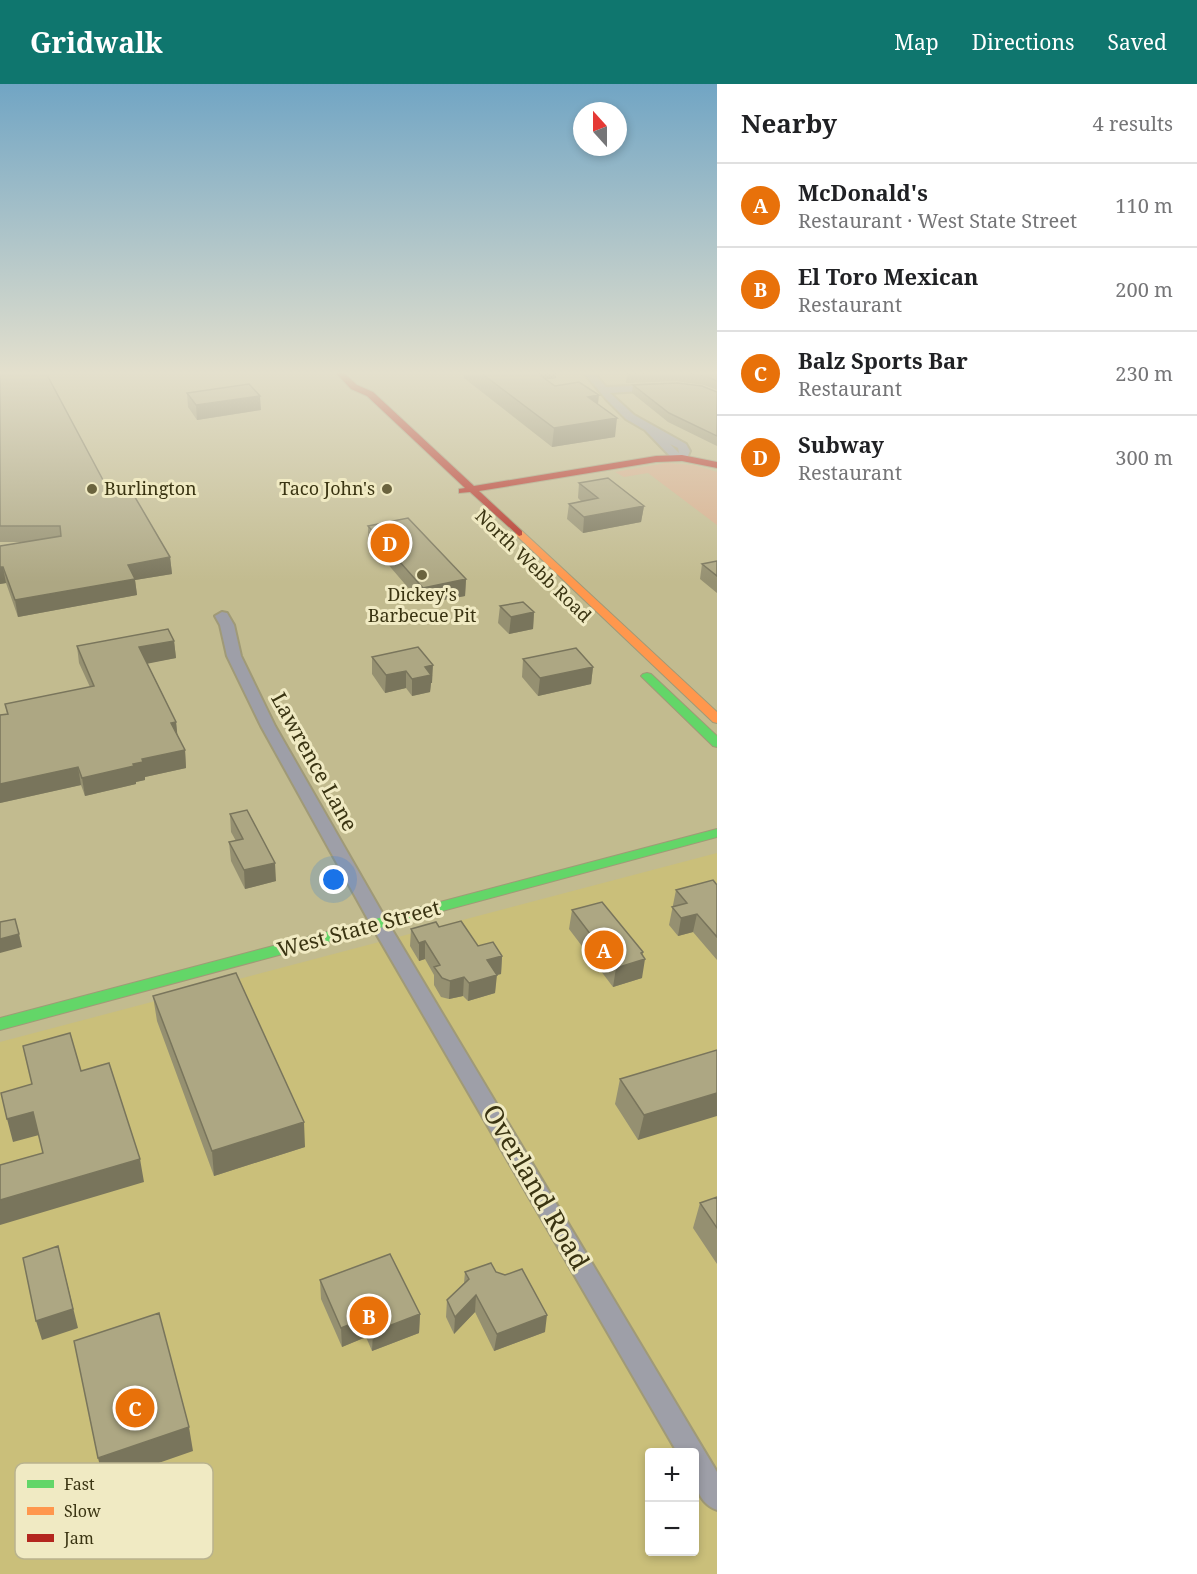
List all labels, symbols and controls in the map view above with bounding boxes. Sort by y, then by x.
text: Gridwalk [30,23,163,61]
text: Map [894,28,939,56]
text: Directions [972,28,1074,56]
text: Saved [1107,28,1167,56]
north arrow [573,102,627,156]
text: Nearby [741,105,837,141]
text: 4 results [1093,110,1173,137]
text: McDonald's [798,177,928,207]
text: A [753,192,768,219]
text: 110 m [1115,192,1173,219]
text: Restaurant · West State Street [798,207,1077,234]
text: El Toro Mexican [798,261,979,291]
text: B [754,276,767,303]
text: 200 m [1115,276,1173,303]
text: Restaurant [798,291,902,318]
text: Balz Sports Bar [798,345,968,375]
text: C [754,360,767,387]
text: 230 m [1115,360,1173,387]
text: Restaurant [798,375,902,402]
text: Subway [798,429,884,459]
text: D [753,444,768,471]
text: 300 m [1115,444,1173,471]
text: Restaurant [798,459,902,486]
place label: Burlington [104,476,197,500]
place label: Taco John's [279,476,375,500]
marker: Burlington [85,482,99,496]
marker: Taco John's [380,482,394,496]
street label: North Webb Road [470,504,597,627]
pin: D [370,520,410,566]
marker: Dickey's Barbecue Pit [415,568,429,582]
place label: Dickey's Barbecue Pit [368,582,476,627]
street label: Lawrence Lane [265,687,365,836]
your location [319,865,348,894]
street label: West State Street [274,893,443,963]
pin: A [584,928,624,972]
street label: Overland Road [475,1097,599,1276]
pin: B [350,1294,388,1338]
pin: C [116,1386,154,1430]
map controls [645,1448,699,1556]
button: + [645,1448,699,1502]
legend [15,1463,213,1559]
text: Fast [64,1473,95,1495]
text: Slow [64,1500,101,1522]
button: − [645,1502,699,1556]
text: Jam [63,1527,94,1549]

